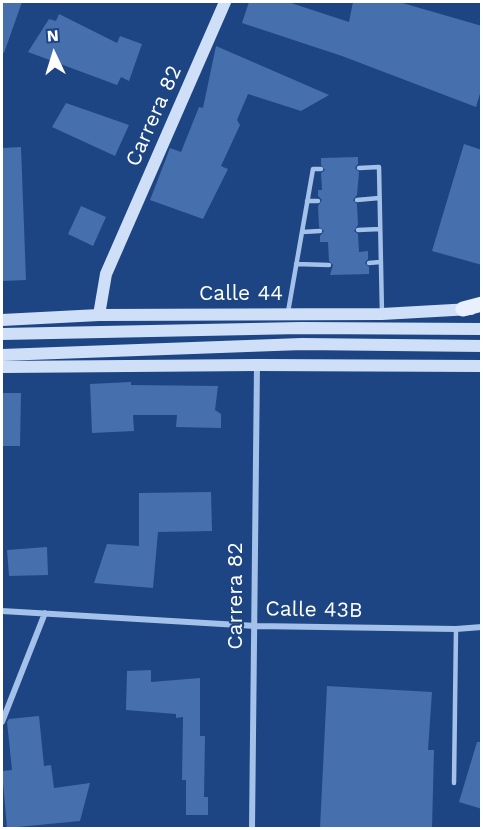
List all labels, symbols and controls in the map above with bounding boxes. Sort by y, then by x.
north arrow [24,24,84,84]
text: N [46,26,59,45]
street label: Carrera 82 [121,62,187,170]
street label: Calle 44 [199,281,283,307]
street label: Carrera 82 [223,542,249,650]
street label: Calle 43B [265,597,363,623]

